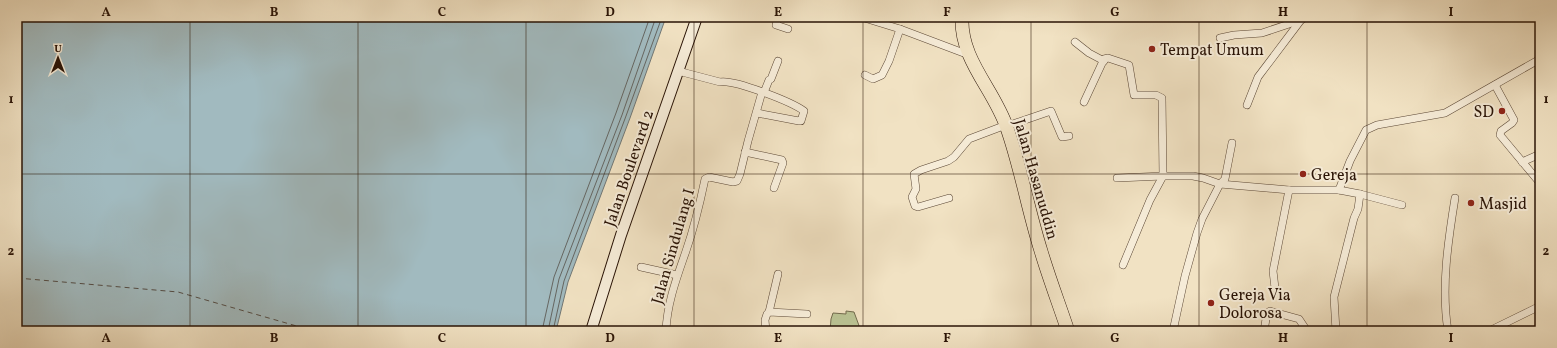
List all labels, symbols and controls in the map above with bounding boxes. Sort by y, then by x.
text: A [101,4,111,22]
text: B [270,4,279,22]
text: C [438,4,446,22]
text: D [605,4,615,22]
text: E [774,4,782,22]
text: F [943,4,951,22]
text: G [1110,4,1120,22]
text: H [1278,4,1288,22]
text: I [1449,4,1454,22]
north arrow [38,38,78,78]
place label: Tempat Umum [1160,40,1264,62]
text: U [54,42,62,57]
marker: Tempat Umum [1147,44,1157,54]
text: 1 [8,91,14,109]
text: 1 [1543,91,1549,109]
place label: SD [1473,102,1494,124]
marker: SD [1497,106,1507,116]
street label: Jalan Boulevard 2 [600,107,660,230]
street label: Jalan Hasanuddin [1007,117,1063,242]
place label: Gereja [1311,165,1357,187]
marker: Gereja [1298,169,1308,179]
street label: Jalan Sindulang I [647,186,701,307]
place label: Masjid [1479,194,1527,216]
marker: Masjid [1466,198,1476,208]
text: 2 [8,243,15,261]
text: 2 [1543,243,1550,261]
place label: Gereja Via Dolorosa [1219,285,1291,325]
marker: Gereja Via Dolorosa [1206,298,1216,308]
text: A [101,330,111,348]
text: B [270,330,279,348]
text: C [438,330,446,348]
text: D [605,330,615,348]
text: E [774,330,782,348]
text: F [943,330,951,348]
text: G [1110,330,1120,348]
text: H [1278,330,1288,348]
text: I [1449,330,1454,348]

